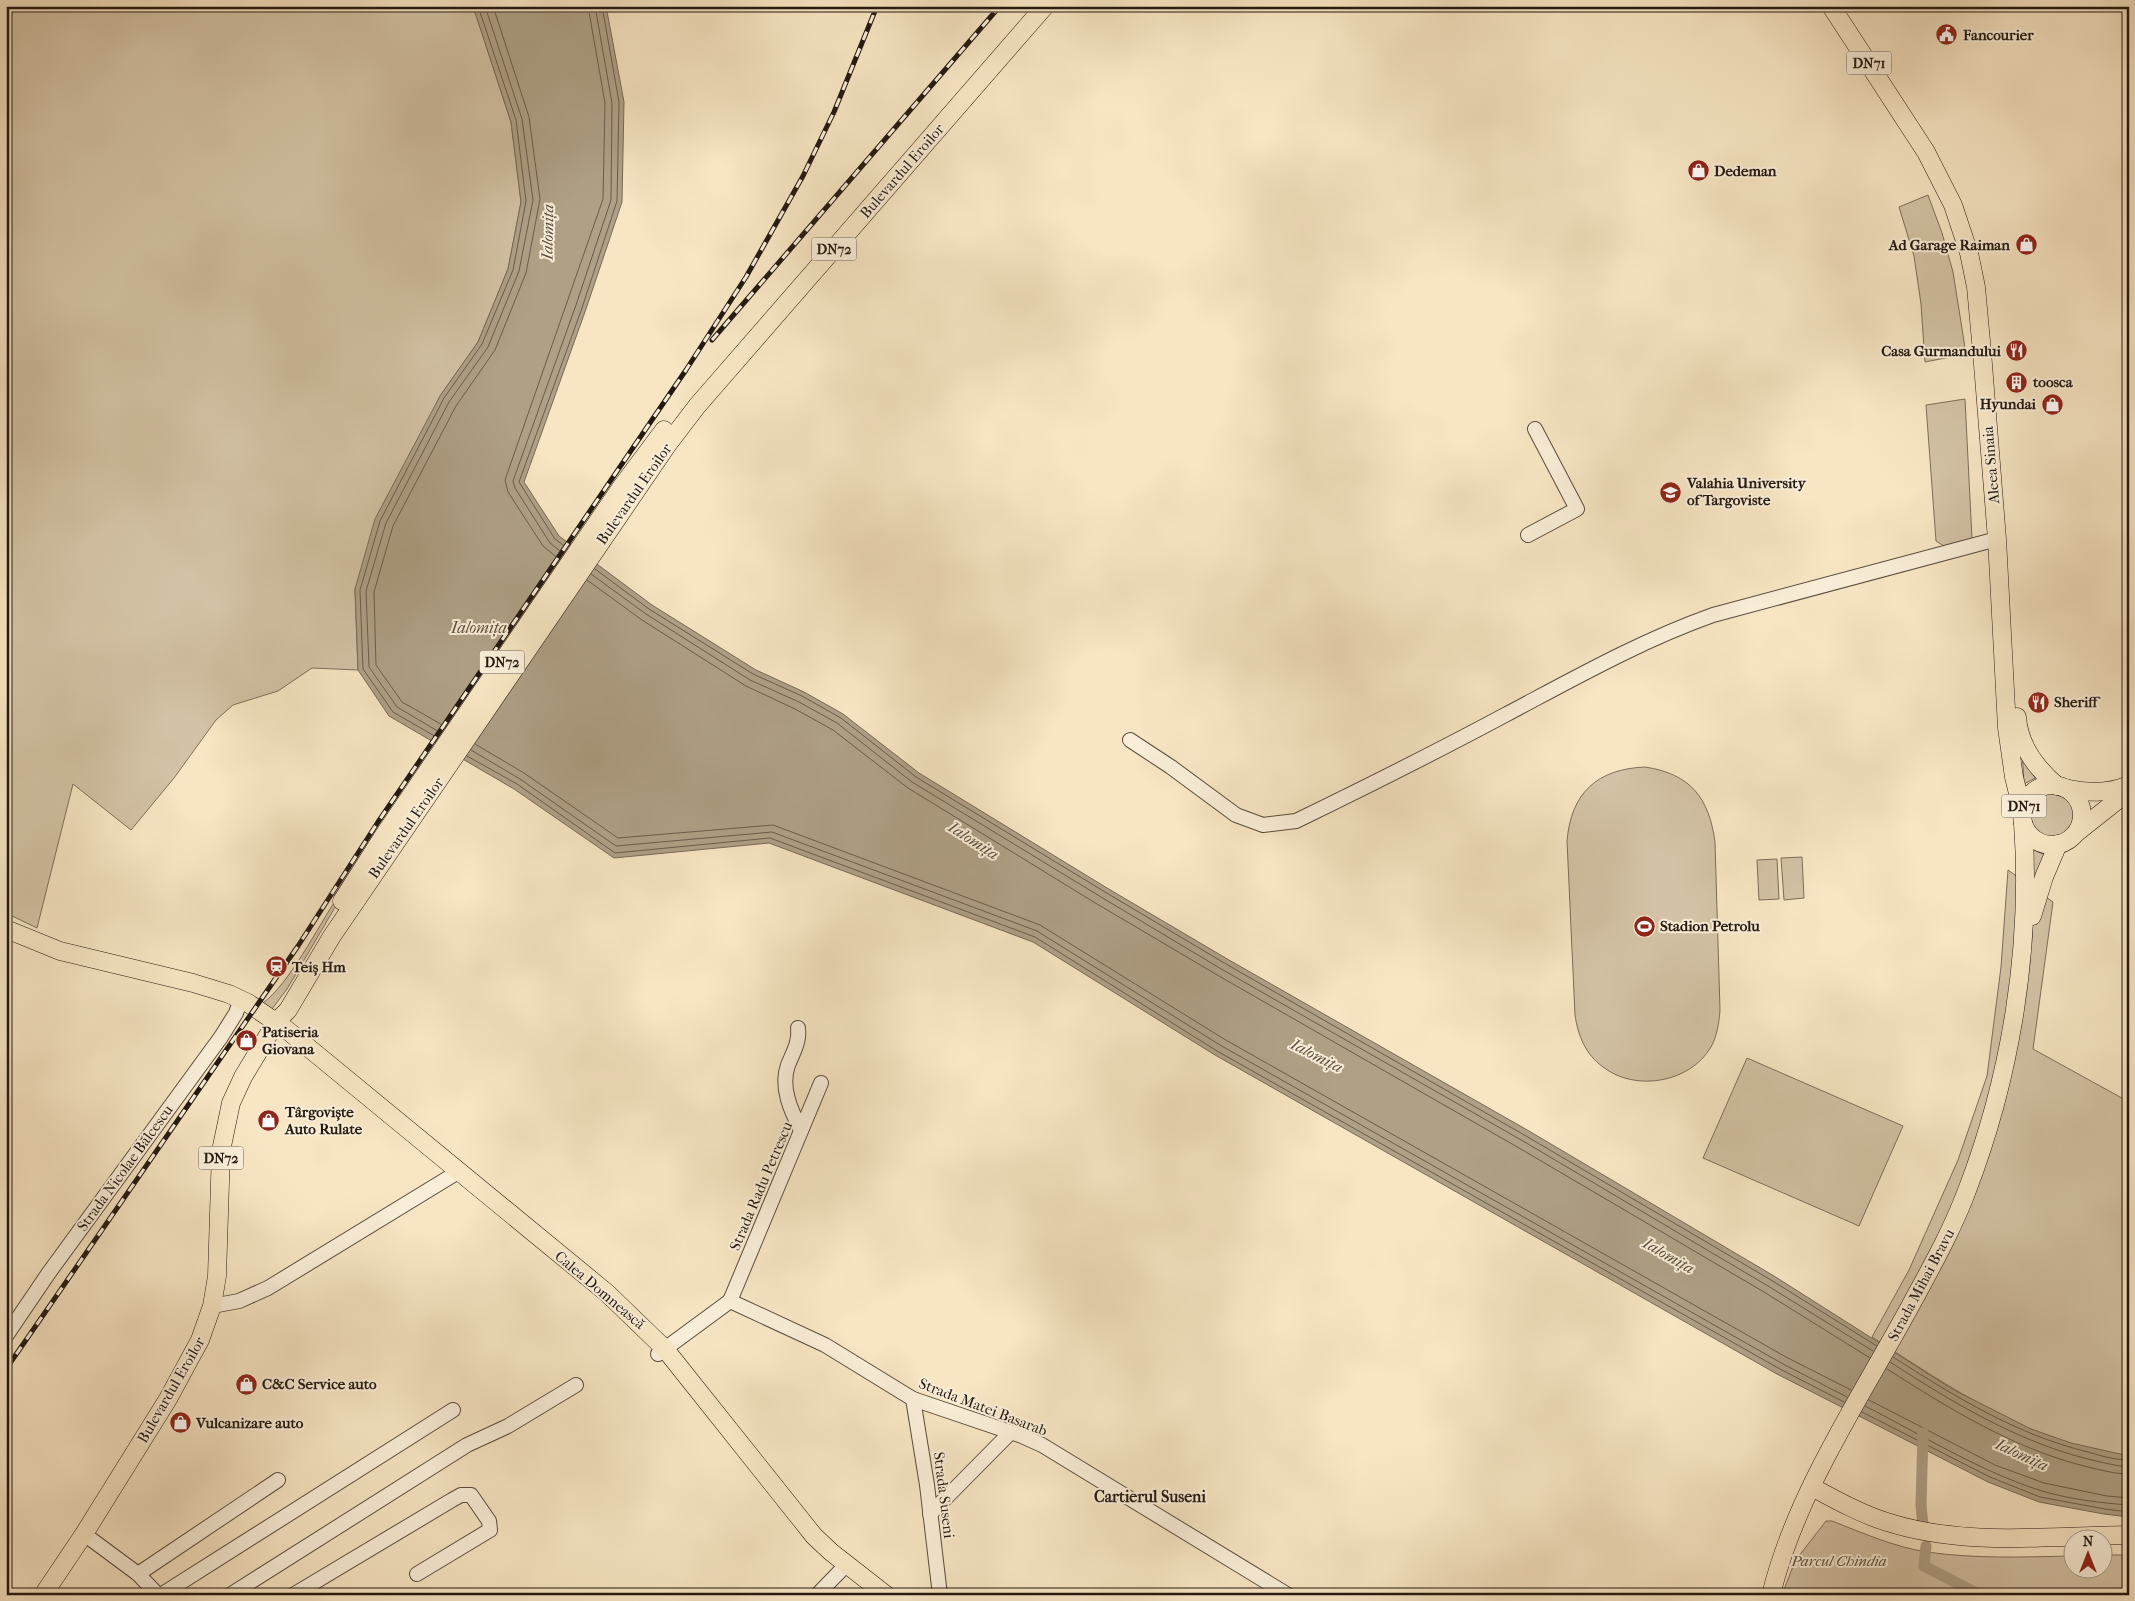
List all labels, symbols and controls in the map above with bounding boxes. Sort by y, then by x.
public building icon: Fancourier [1935,23,1959,47]
place label: Fancourier [1962,26,2034,44]
road number: DN71 [1846,52,1892,74]
street label: Bulevardul Eroilor [856,120,948,222]
shop icon: Dedeman [1686,159,1710,183]
place label: Dedeman [1714,162,1777,180]
water label: Ialomița [537,204,557,261]
shop icon: Ad Garage Raiman [2014,233,2038,257]
place label: Ad Garage Raiman [1888,236,2010,254]
road number: DN72 [812,238,856,260]
restaurant icon: Casa Gurmandului [2005,339,2029,363]
place label: Casa Gurmandului [1881,342,2002,360]
building icon: toosca [2005,370,2029,394]
place label: toosca [2032,373,2074,391]
shop icon: Hyundai [2040,392,2064,416]
place label: Hyundai [1980,395,2037,413]
street label: Aleea Sinaia [1979,424,2003,506]
street label: Bulevardul Eroilor [592,439,676,548]
place label: Valahia University of Targoviste [1686,474,1807,509]
school or university icon: Valahia University of Targoviste [1659,480,1683,504]
water label: Ialomița [450,618,507,637]
road number: DN72 [480,650,524,674]
restaurant icon: Sheriff [2026,690,2050,714]
place label: Sheriff [2054,693,2101,711]
street label: Bulevardul Eroilor [364,773,448,882]
road number: DN71 [2002,794,2046,818]
water label: Ialomița [944,817,1002,864]
sports icon: Stadion Petrolu [1632,914,1656,938]
place label: Stadion Petrolu [1660,917,1760,935]
station icon: Teiș Hm [264,955,288,979]
place label: Teiș Hm [291,958,346,976]
place label: Patiseria Giovana [262,1023,319,1058]
shop icon: Patiseria Giovana [234,1029,258,1053]
water label: Ialomița [1287,1034,1346,1077]
street label: Strada Nicolae Bălcescu [73,1101,177,1235]
place label: Târgoviște Auto Rulate [284,1103,363,1138]
shop icon: Târgoviște Auto Rulate [257,1109,281,1133]
street label: Strada Radu Petrescu [726,1118,797,1253]
road number: DN72 [198,1146,244,1170]
street label: Strada Mihai Bravu [1884,1225,1958,1344]
water label: Ialomița [1639,1233,1698,1278]
street label: Calea Domnească [551,1247,650,1334]
street label: Bulevardul Eroilor [133,1333,209,1446]
shop icon: C&C Service auto [234,1372,258,1396]
street label: Strada Matei Basarab [916,1374,1050,1440]
place label: C&C Service auto [262,1375,377,1393]
shop icon: Vulcanizare auto [168,1411,192,1435]
place label: Vulcanizare auto [195,1414,304,1432]
water label: Ialomița [1992,1434,2051,1475]
street label: Strada Suseni [930,1451,958,1540]
district label: Cartierul Suseni [1094,1487,1206,1506]
north arrow [2062,1528,2112,1578]
text: N [2083,1533,2094,1550]
park label: Parcul Chindia [1790,1552,1887,1570]

